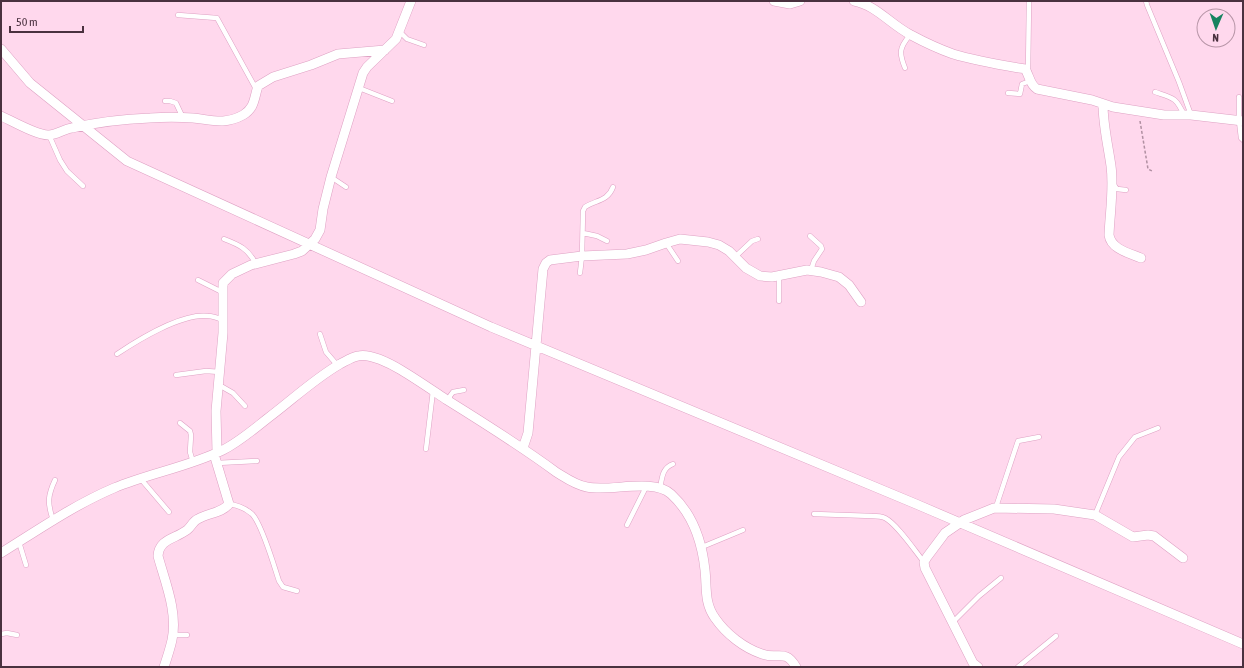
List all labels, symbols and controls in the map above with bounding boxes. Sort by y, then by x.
scale bar [10,8,83,34]
north arrow [1196,8,1236,48]
text: 50 m [16,15,38,29]
text: N [1212,32,1219,44]

